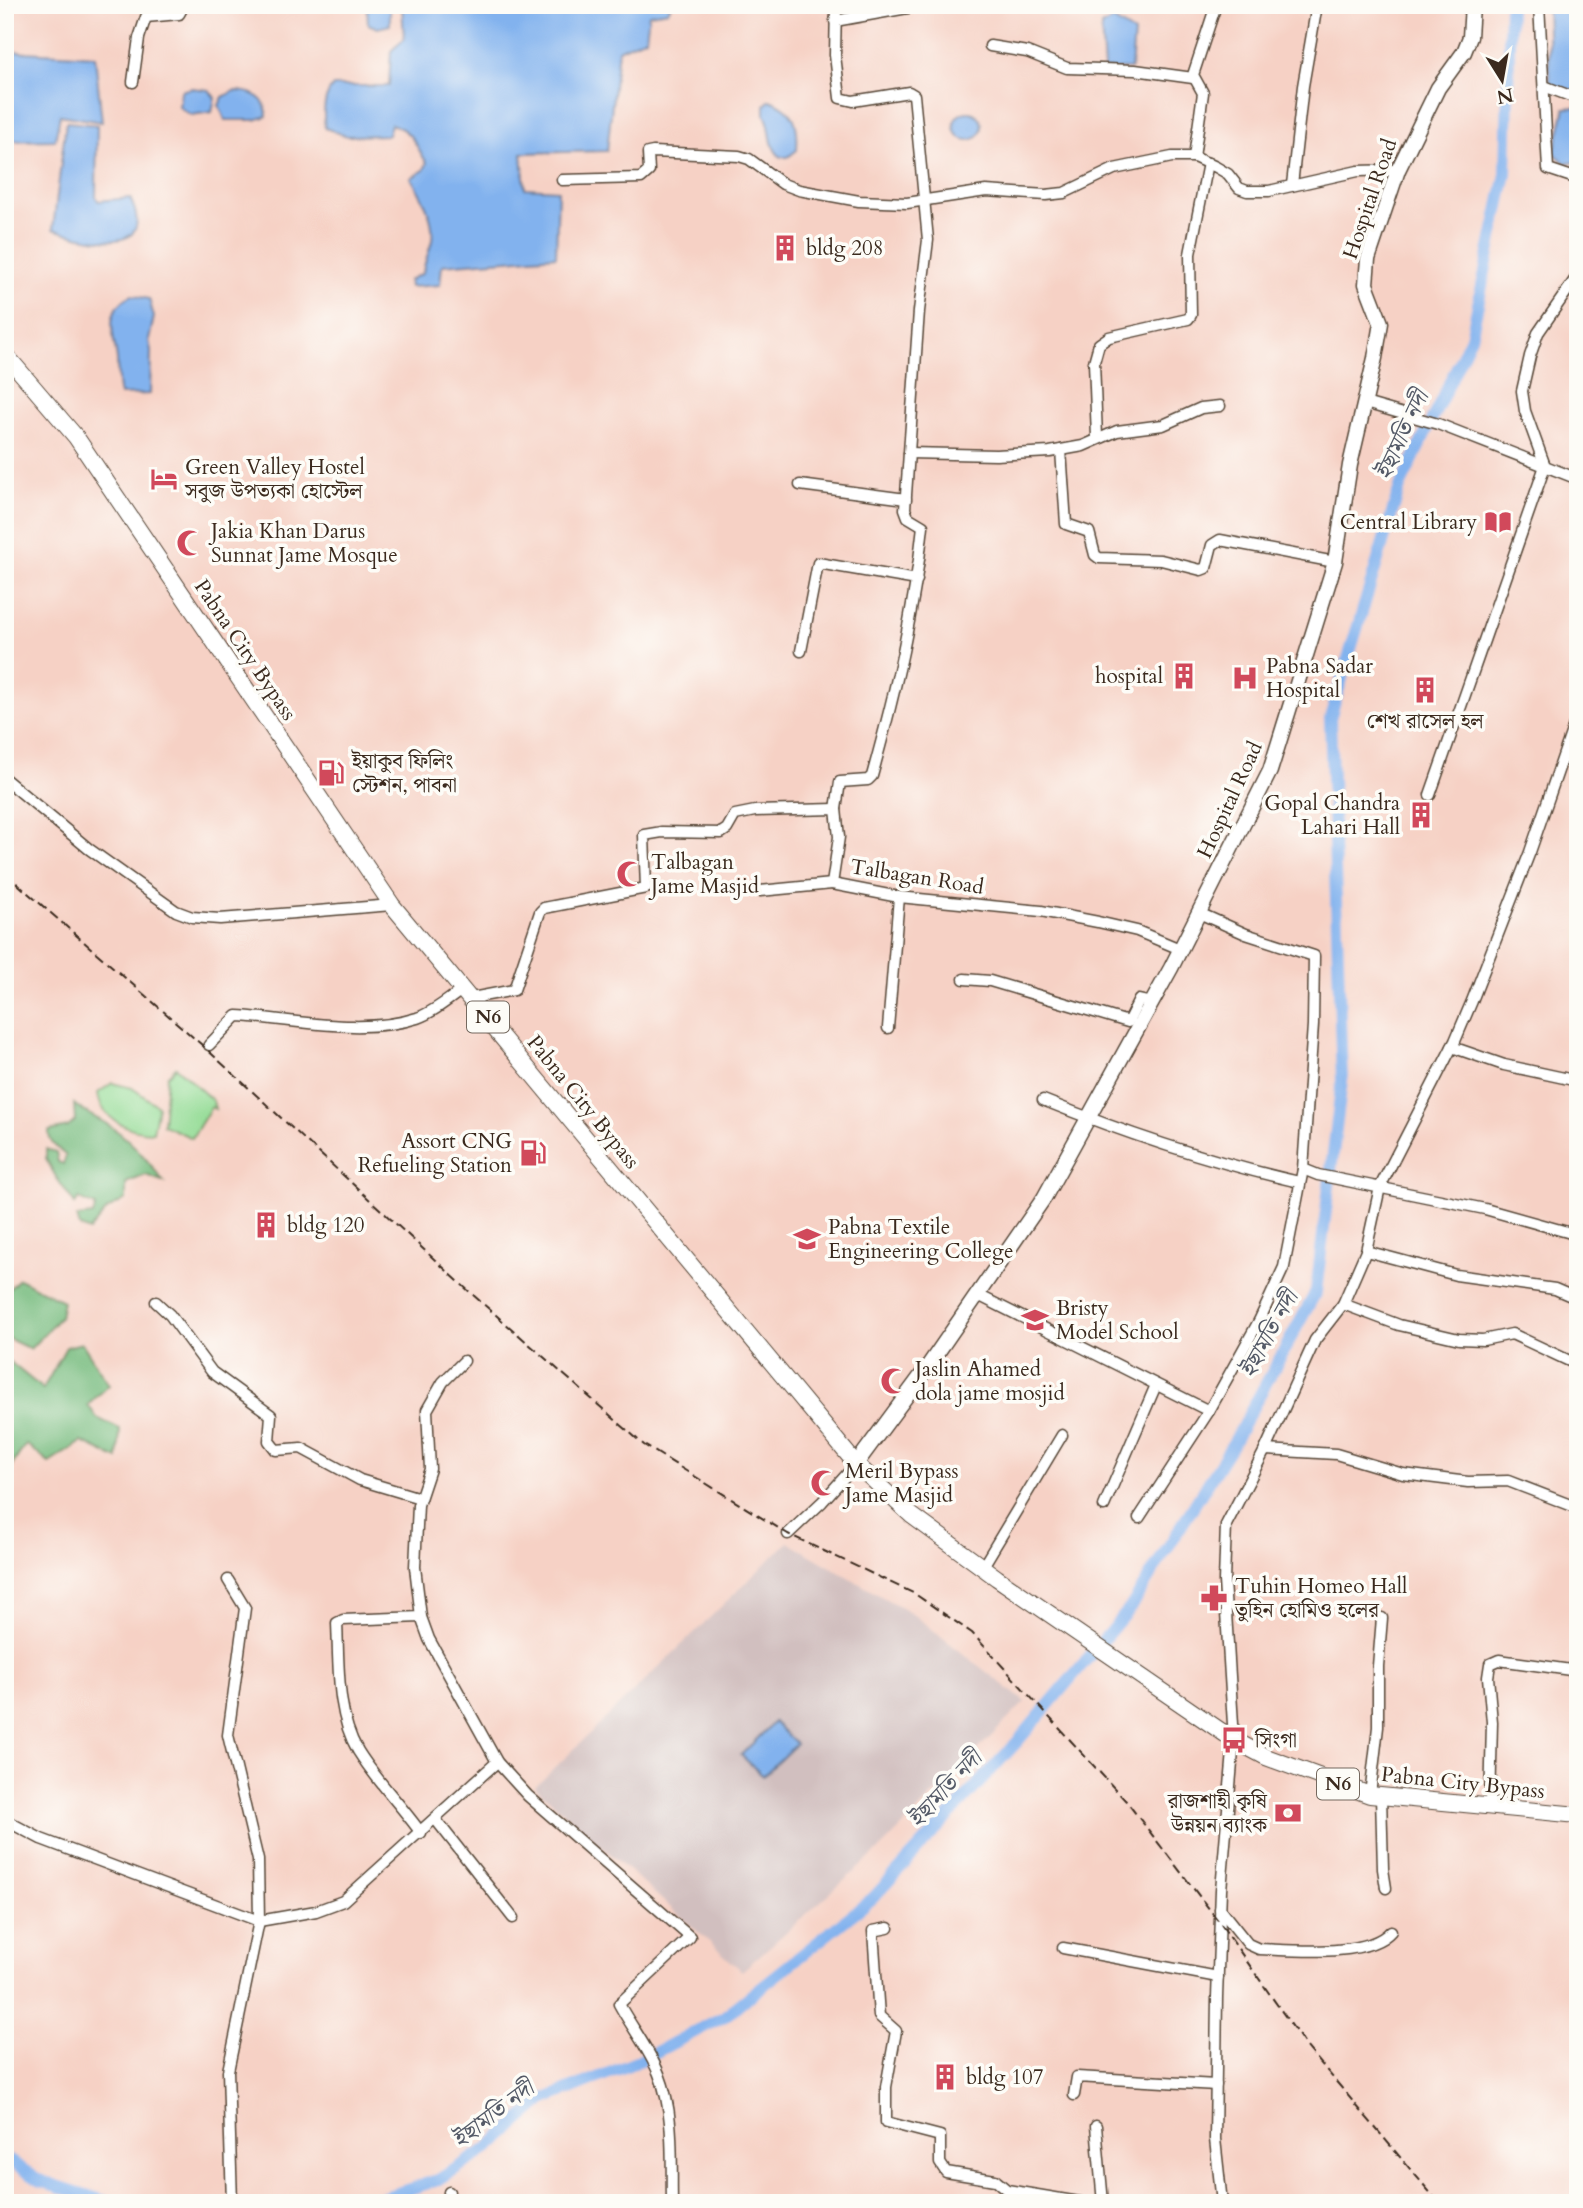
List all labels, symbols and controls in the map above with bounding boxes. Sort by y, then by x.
north arrow [1468,46,1538,116]
text: N [1494,81,1516,110]
street label: Hospital Road [1336,135,1404,263]
building icon: bldg 208 [770,233,800,263]
place label: bldg 208 [806,234,883,263]
water label: ইছামতি নদী [1368,383,1437,484]
place label: Green Valley Hostel সবুজ উপত্যকা হোস্টেল [184,453,365,506]
hotel icon: Green Valley Hostel সবুজ উপত্যকা হোস্টেল [149,464,179,494]
library icon: Central Library [1483,507,1513,537]
place label: Central Library [1340,508,1477,537]
place label: Jakia Khan Darus Sunnat Jame Mosque [208,517,398,570]
mosque icon: Jakia Khan Darus Sunnat Jame Mosque [175,528,205,558]
street label: Pabna City Bypass [187,574,303,726]
place label: Pabna Sadar Hospital [1266,652,1373,705]
building icon: hospital [1169,661,1199,691]
place label: hospital [1095,662,1163,691]
hospital icon: Pabna Sadar Hospital [1230,663,1260,693]
building icon: শেখ রাসেল হল [1410,675,1440,705]
place label: শেখ রাসেল হল [1367,707,1485,736]
street label: Hospital Road [1190,737,1270,863]
place label: ইয়াকুব ফিলিং স্টেশন, পাবনা [351,747,457,800]
fuel station icon: ইয়াকুব ফিলিং স্টেশন, পাবনা [316,758,346,788]
place label: Gopal Chandra Lahari Hall [1264,789,1400,842]
building icon: Gopal Chandra Lahari Hall [1406,800,1436,830]
place label: Talbagan Jame Masjid [648,848,759,901]
street label: Talbagan Road [848,852,986,902]
mosque icon: Talbagan Jame Masjid [615,859,645,889]
road number: N6 [467,1001,509,1032]
street label: Pabna City Bypass [520,1029,646,1175]
place label: Assort CNG Refueling Station [358,1127,512,1180]
fuel station icon: Assort CNG Refueling Station [518,1138,548,1168]
building icon: bldg 120 [251,1210,281,1240]
place label: bldg 120 [287,1211,364,1240]
place label: Pabna Textile Engineering College [828,1213,1013,1266]
school or university icon: Pabna Textile Engineering College [792,1224,822,1254]
water label: ইছামতি নদী [1233,1283,1307,1383]
place label: Bristy Model School [1056,1294,1179,1347]
school or university icon: Bristy Model School [1020,1305,1050,1335]
place label: Jaslin Ahamed dola jame mosjid [912,1355,1065,1408]
mosque icon: Jaslin Ahamed dola jame mosjid [879,1366,909,1396]
place label: Meril Bypass Jame Masjid [842,1457,959,1510]
mosque icon: Meril Bypass Jame Masjid [809,1468,839,1498]
place label: Tuhin Homeo Hall তুহিন হোমিও হলের [1234,1572,1407,1625]
pharmacy icon: Tuhin Homeo Hall তুহিন হোমিও হলের [1199,1583,1229,1613]
bus stop icon: সিংগা [1219,1725,1249,1755]
place label: সিংগা [1254,1726,1297,1755]
water label: ইছামতি নদী [901,1742,990,1834]
street label: Pabna City Bypass [1380,1760,1546,1806]
road number: N6 [1317,1768,1359,1800]
place label: রাজশাহী কৃষি উন্নয়ন ব্যাংক [1167,1787,1268,1840]
bank icon: রাজশাহী কৃষি উন্নয়ন ব্যাংক [1273,1798,1303,1828]
building icon: bldg 107 [930,2062,960,2092]
place label: bldg 107 [966,2063,1044,2092]
water label: ইছামতি নদী [446,2072,542,2155]

